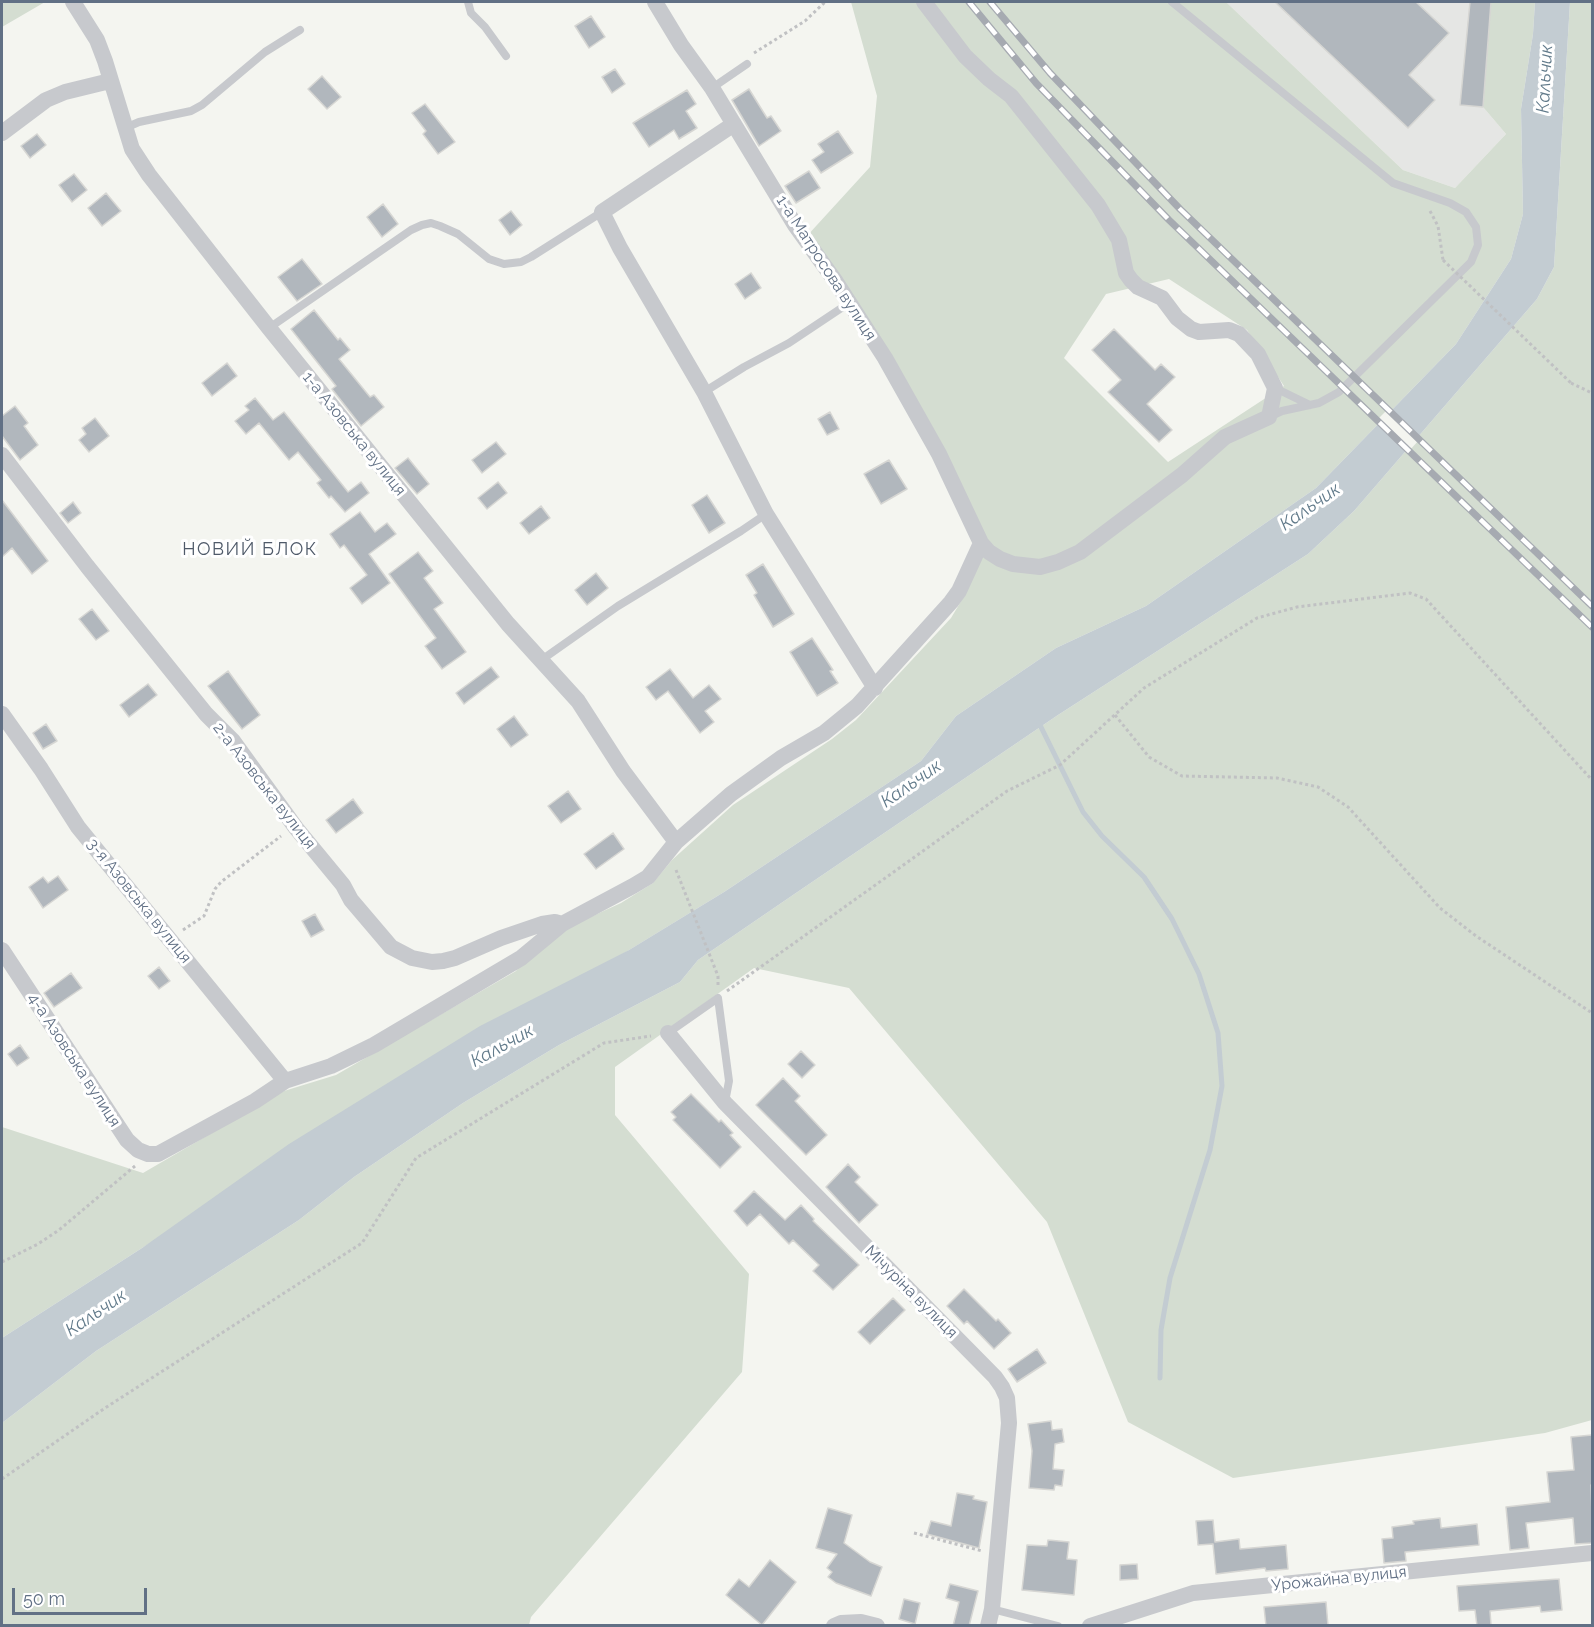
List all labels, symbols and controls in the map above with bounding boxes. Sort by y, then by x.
water label: Кальчик [1532,44,1558,114]
street label: 1-а Матросова вулиця [772,192,880,344]
street label: 1-а Азовська вулиця [298,368,410,500]
water label: Кальчик [1276,478,1344,536]
district label: НОВИЙ БЛОК [182,539,318,561]
street label: 2-а Азовська вулиця [209,719,319,853]
water label: Кальчик [877,755,945,813]
street label: 3-я Азовська вулиця [83,835,195,967]
street label: 4-а Азовська вулиця [24,990,124,1130]
water label: Кальчик [467,1020,537,1072]
street label: Мічуріна вулиця [861,1242,961,1342]
water label: Кальчик [62,1285,130,1341]
street label: Урожайна вулиця [1271,1562,1407,1596]
scale bar [15,1576,150,1614]
text: 50 m [23,1588,65,1609]

